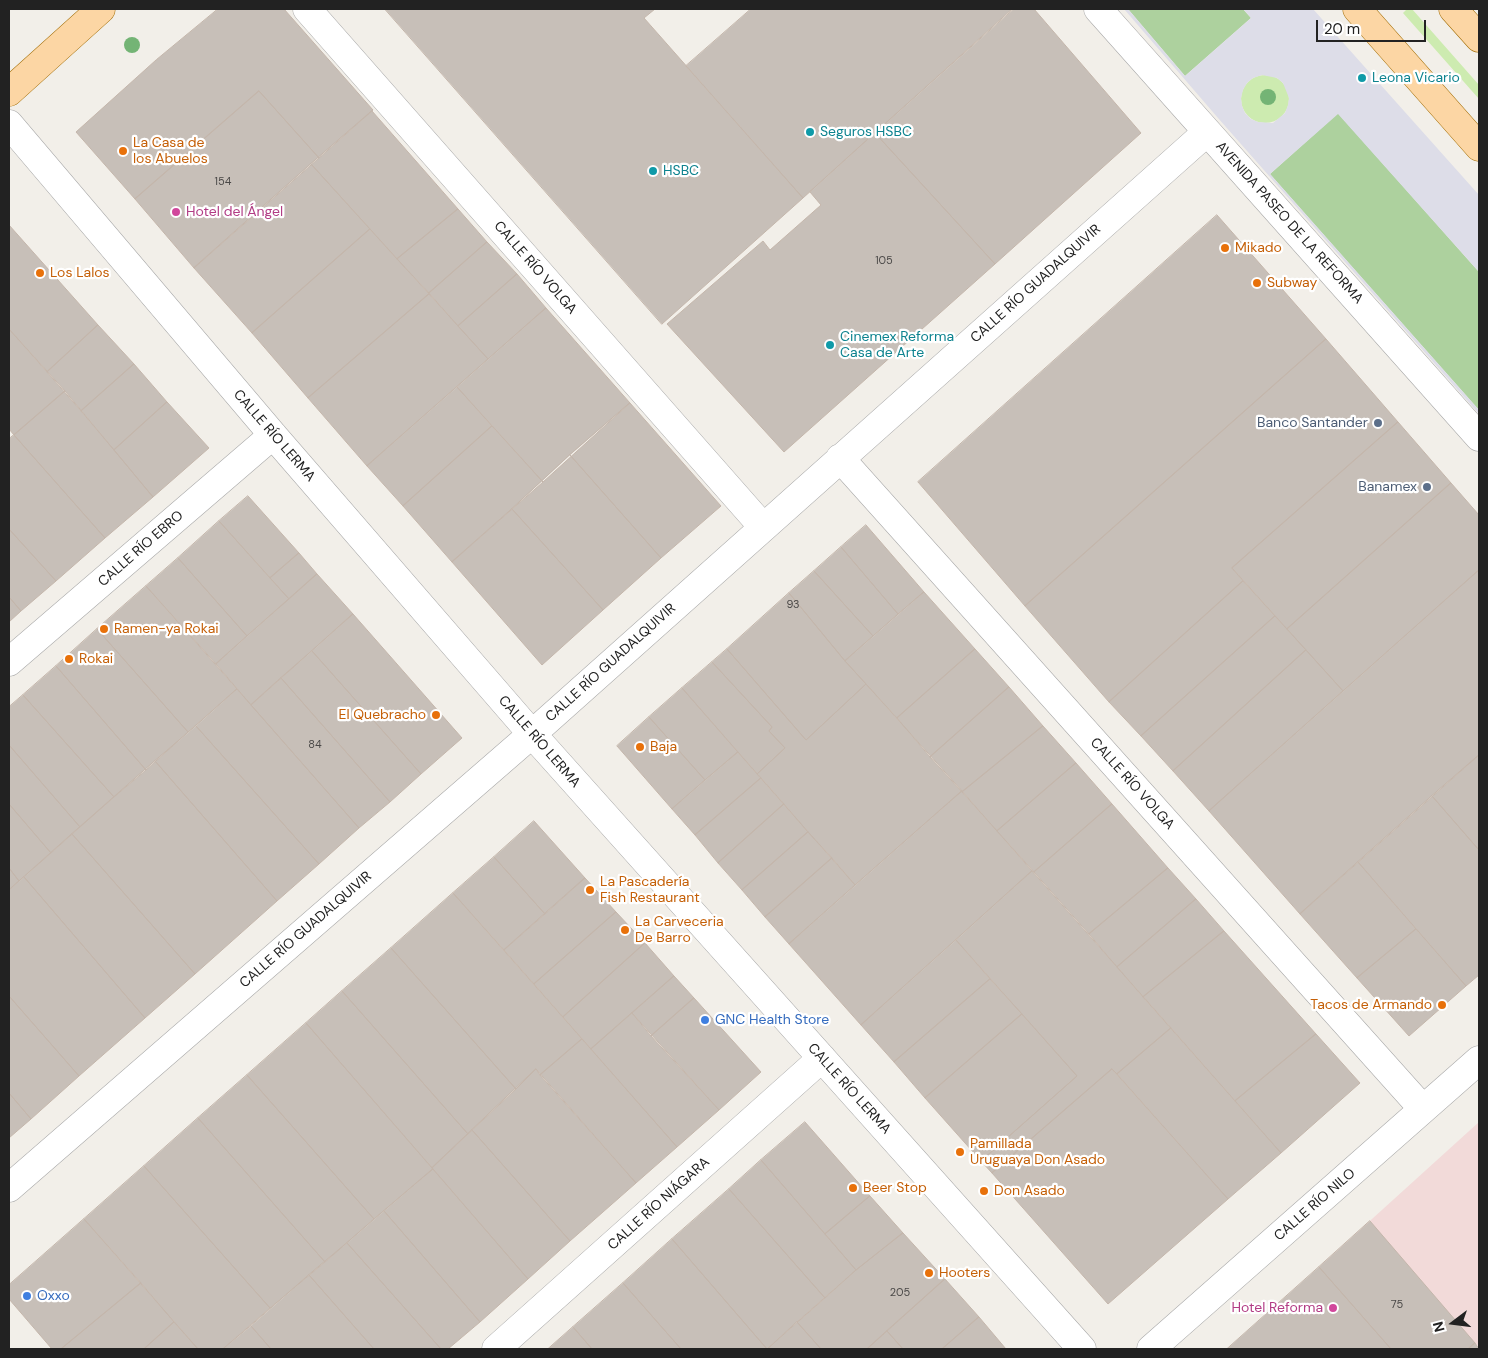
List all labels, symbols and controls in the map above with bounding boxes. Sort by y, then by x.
scale bar [1318,10,1428,42]
text: 20 m [1324,19,1360,39]
place label: Leona Vicario [1372,70,1460,86]
marker: Leona Vicario [1356,72,1368,84]
place label: Seguros HSBC [820,124,912,140]
marker: Seguros HSBC [804,126,816,138]
place label: La Casa de los Abuelos [133,135,208,168]
street label: AVENIDA PASEO DE LA REFORMA [1212,138,1366,308]
marker: La Casa de los Abuelos [117,145,129,157]
place label: HSBC [663,163,699,179]
marker: HSBC [647,165,659,177]
house number: 154 [215,175,231,189]
place label: Hotel del Ángel [186,204,283,220]
marker: Hotel del Ángel [170,206,182,218]
street label: CALLE RÍO VOLGA [490,218,580,318]
street label: CALLE RÍO GUADALQUIVIR [967,221,1105,347]
place label: Mikado [1235,240,1282,256]
marker: Mikado [1219,242,1231,254]
house number: 105 [875,254,893,268]
place label: Los Lalos [50,265,110,281]
marker: Los Lalos [34,267,46,279]
place label: Subway [1267,275,1317,291]
marker: Subway [1251,277,1263,289]
place label: Cinemex Reforma Casa de Arte [840,329,954,362]
marker: Cinemex Reforma Casa de Arte [824,339,836,351]
street label: CALLE RÍO LERMA [230,387,318,485]
place label: Banco Santander [1257,415,1368,431]
marker: Banco Santander [1372,417,1384,429]
place label: Banamex [1358,479,1417,495]
marker: Banamex [1421,481,1433,493]
street label: CALLE RÍO EBRO [95,508,187,590]
house number: 93 [786,598,800,612]
street label: CALLE RÍO GUADALQUIVIR [542,600,680,726]
place label: Ramen-ya Rokai [114,621,219,637]
marker: Ramen-ya Rokai [98,623,110,635]
place label: Rokai [79,651,113,667]
marker: Rokai [63,653,75,665]
street label: CALLE RÍO LERMA [495,693,583,791]
place label: El Quebracho [339,707,426,723]
marker: El Quebracho [430,709,442,721]
street label: CALLE RÍO VOLGA [1086,735,1178,833]
house number: 84 [308,738,322,752]
place label: Baja [650,739,677,755]
marker: Baja [634,741,646,753]
street label: CALLE RÍO GUADALQUIVIR [237,868,375,992]
place label: La Pascadería Fish Restaurant [600,874,700,906]
marker: La Pascadería Fish Restaurant [584,884,596,896]
place label: La Carveceria De Barro [635,914,724,946]
marker: La Carveceria De Barro [619,924,631,936]
place label: Tacos de Armando [1310,997,1432,1013]
marker: Tacos de Armando [1436,999,1448,1011]
place label: GNC Health Store [715,1012,829,1028]
marker: GNC Health Store [699,1014,711,1026]
street label: CALLE RÍO LERMA [804,1040,894,1138]
place label: Pamillada Uruguaya Don Asado [970,1136,1105,1168]
marker: Pamillada Uruguaya Don Asado [954,1146,966,1158]
street label: CALLE RÍO NIÁGARA [605,1154,713,1254]
street label: CALLE RÍO NILO [1271,1165,1359,1245]
place label: Beer Stop [863,1180,927,1196]
marker: Beer Stop [847,1182,859,1194]
place label: Don Asado [994,1183,1065,1199]
marker: Don Asado [978,1185,990,1197]
place label: Hooters [939,1265,990,1281]
marker: Hooters [923,1267,935,1279]
house number: 205 [890,1286,910,1300]
place label: Oxxo [37,1288,70,1304]
marker: Oxxo [21,1290,33,1302]
house number: 75 [1391,1298,1403,1312]
north arrow [1428,1298,1478,1348]
place label: Hotel Reforma [1231,1300,1323,1316]
marker: Hotel Reforma [1327,1302,1339,1314]
text: N [1428,1320,1449,1334]

